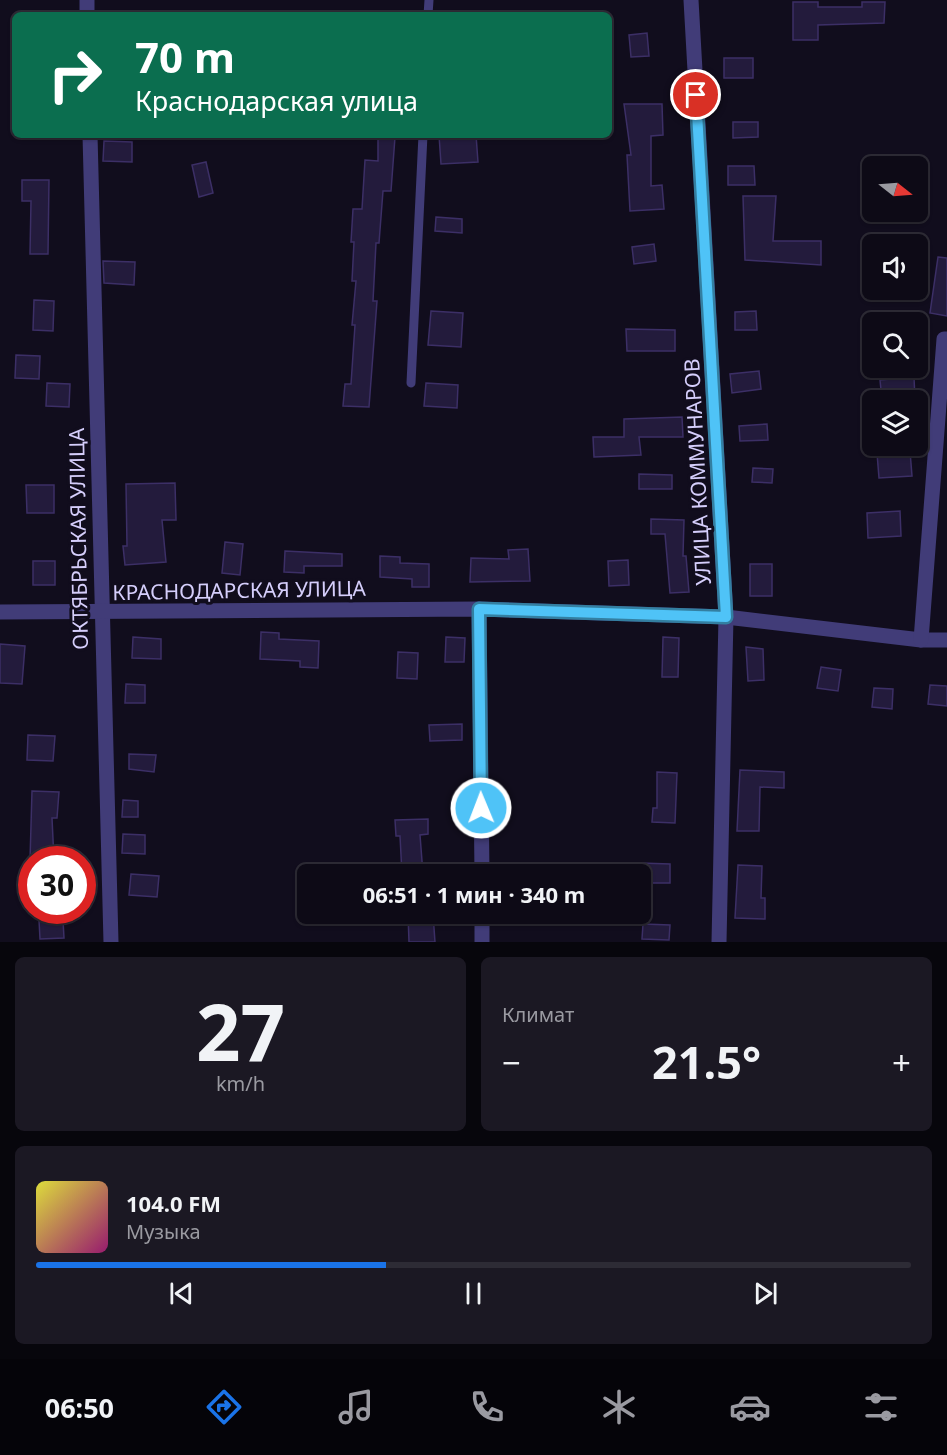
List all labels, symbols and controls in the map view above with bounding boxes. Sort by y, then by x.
text: 70 m [135,28,235,85]
icon: right [36,36,114,114]
pin [670,69,721,120]
icon: arrive [679,78,712,111]
text: Краснодарская улица [135,82,418,119]
north arrow [862,156,928,222]
map controls [862,156,928,456]
button: sound [862,234,928,300]
button: search [862,312,928,378]
street label: УЛИЦА КОММУНАРОВ [677,358,717,586]
button: layers [862,390,928,456]
street label: ОКТЯБРЬСКАЯ УЛИЦА [62,427,94,650]
street label: КРАСНОДАРСКАЯ УЛИЦА [112,574,366,606]
position arrow [449,776,513,840]
speed limit sign: 30 [18,846,96,924]
text: 06:51 · 1 мин · 340 m [363,879,585,909]
text: 27 [196,978,285,1084]
text: Климат [502,1001,574,1028]
text: 21.5° [652,1031,761,1092]
text: − [502,1040,521,1085]
text: + [892,1040,911,1085]
text: km/h [216,1070,265,1097]
text: 104.0 FM [126,1188,221,1218]
text: Музыка [126,1218,201,1245]
icon: previous [165,1277,198,1310]
icon: pause [457,1277,490,1310]
icon: next [749,1277,782,1310]
icon: directions [203,1386,245,1428]
icon: music [335,1386,377,1428]
icon: phone [466,1386,508,1428]
icon: climate [598,1386,640,1428]
icon: car [729,1386,771,1428]
icon: filters [860,1386,902,1428]
text: 06:50 [45,1389,114,1426]

